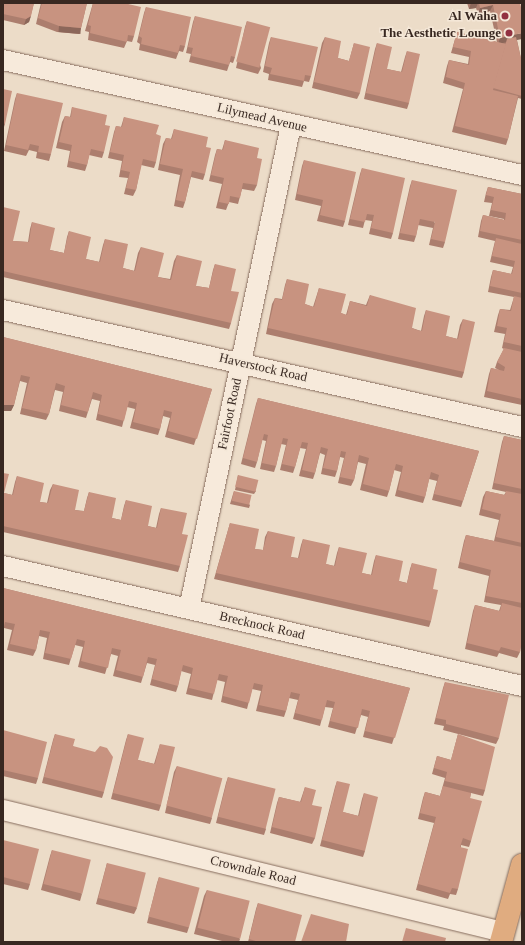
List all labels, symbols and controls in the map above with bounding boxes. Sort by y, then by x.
place label: Al Waha [448,8,497,24]
marker: Al Waha [500,11,510,21]
place label: The Aesthetic Lounge [380,25,501,41]
marker: The Aesthetic Lounge [504,28,514,38]
street label: Lilymead Avenue [215,100,309,136]
street label: Haverstock Road [217,350,309,386]
street label: Fairfoot Road [215,377,245,451]
street label: Brecknock Road [218,609,306,643]
street label: Crowndale Road [209,853,297,889]

